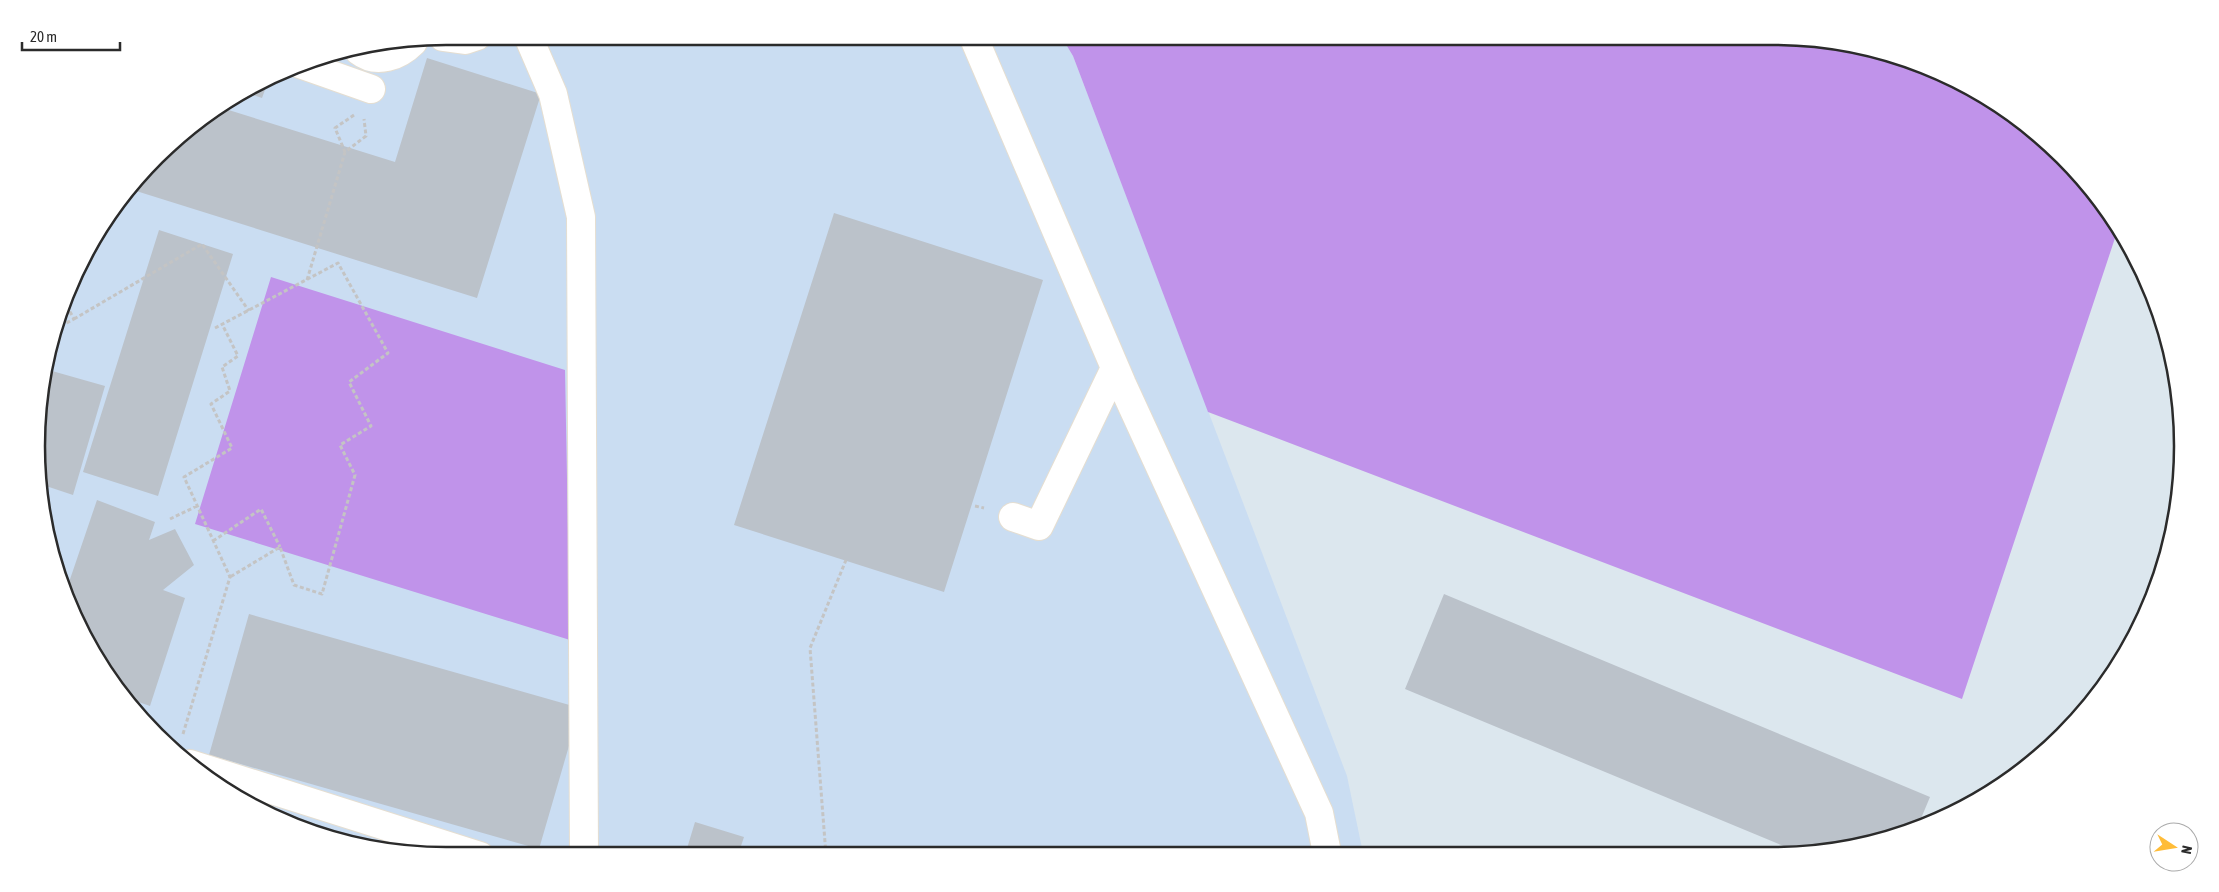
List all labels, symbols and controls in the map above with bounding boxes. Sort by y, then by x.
scale bar [22,20,120,52]
text: 20 m [30,28,57,45]
north arrow [2149,822,2199,872]
text: N [2178,844,2195,855]

